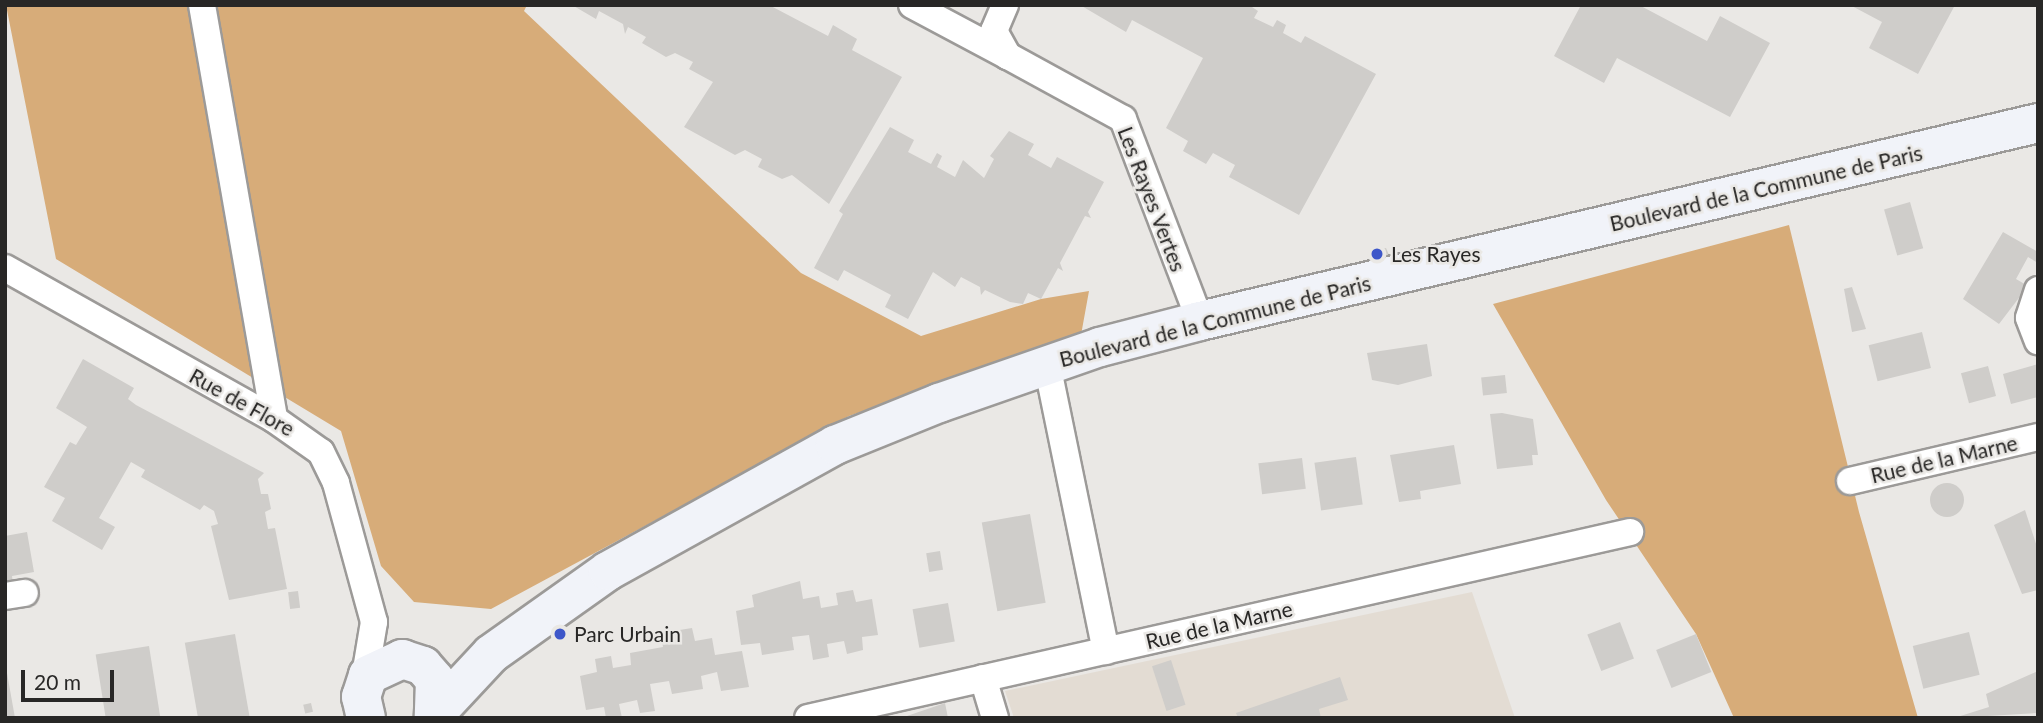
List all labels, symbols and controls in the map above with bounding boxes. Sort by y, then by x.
street label: Les Rayes Vertes [1113,123,1191,275]
street label: Boulevard de la Commune de Paris [1607,140,1925,236]
place label: Les Rayes [1391,241,1480,267]
marker: Les Rayes [1369,246,1385,262]
street label: Boulevard de la Commune de Paris [1057,270,1373,372]
street label: Rue de Flore [185,363,299,441]
street label: Rue de la Marne [1868,430,2020,488]
street label: Rue de la Marne [1143,596,1295,654]
place label: Parc Urbain [574,621,681,647]
marker: Parc Urbain [552,626,568,642]
scale bar [24,656,117,700]
text: 20 m [34,669,81,694]

